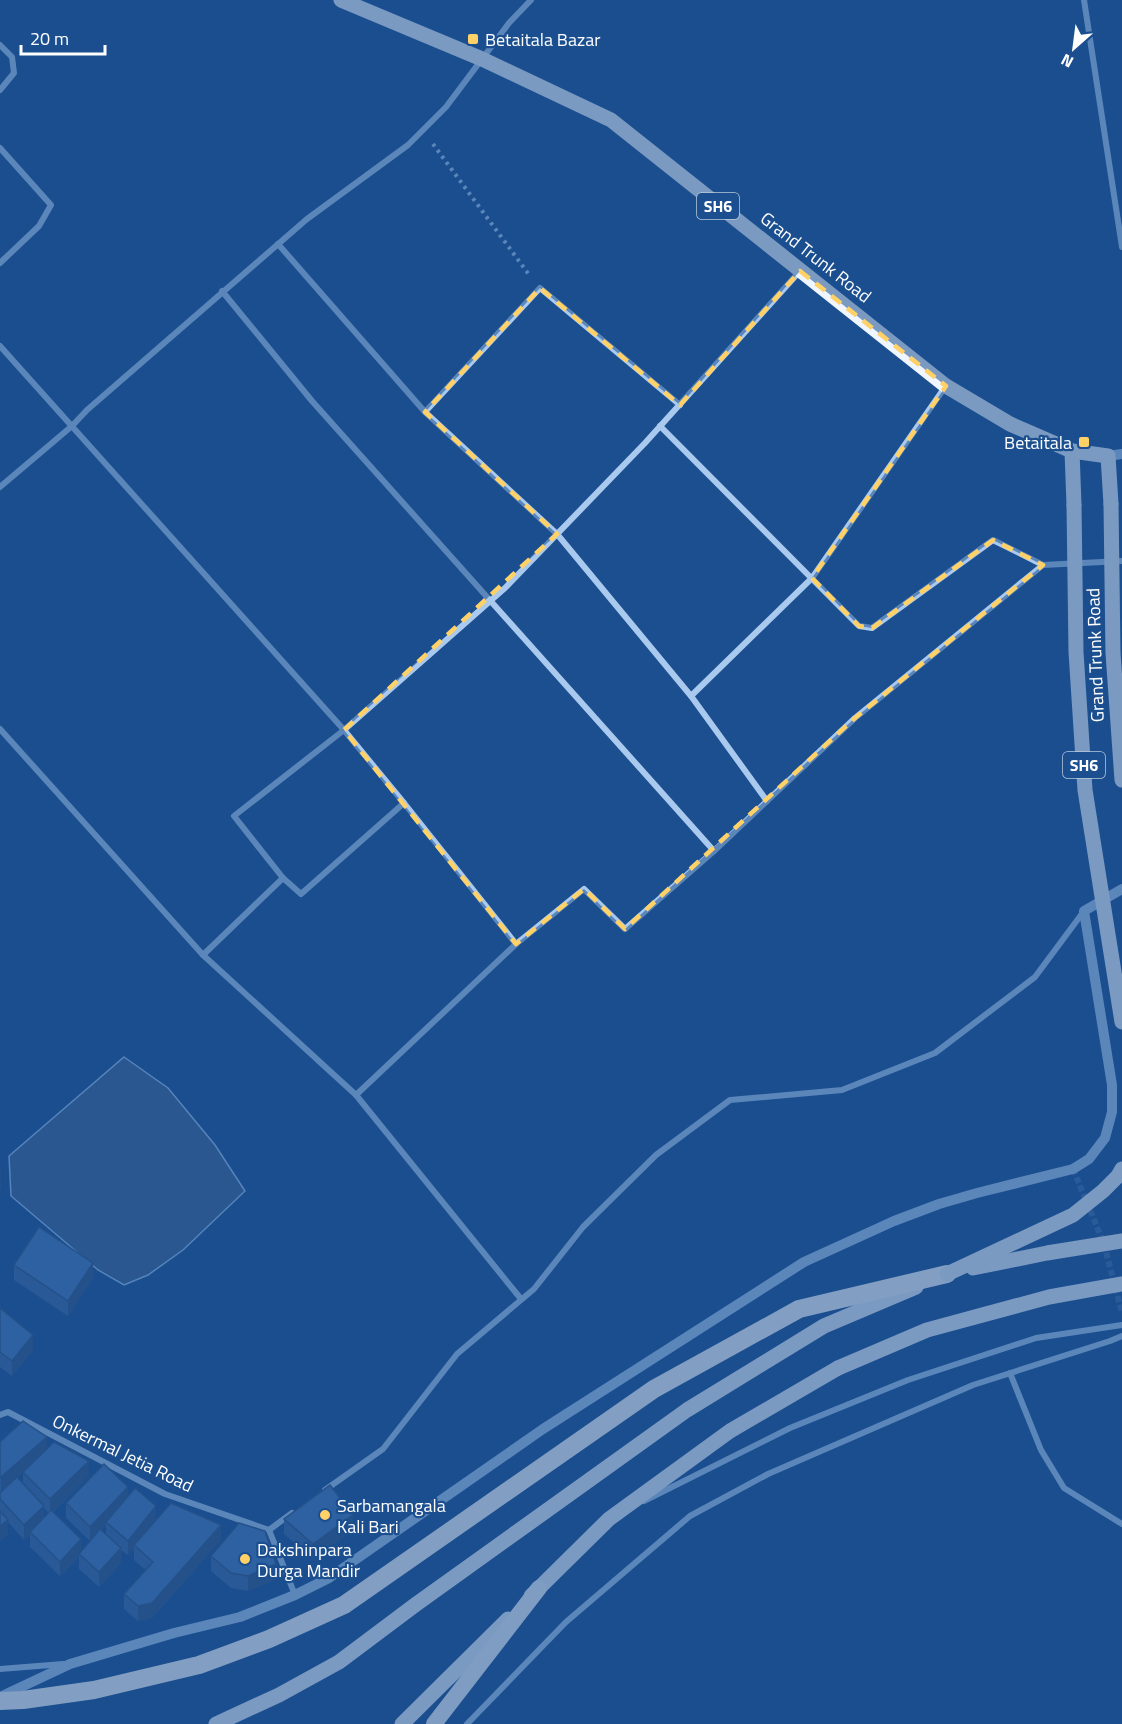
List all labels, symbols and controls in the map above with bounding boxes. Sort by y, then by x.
scale bar [21,18,105,56]
north arrow [1044,18,1104,78]
text: 20 m [30,25,69,52]
place label: Betaitala Bazar [485,26,600,53]
marker: Betaitala Bazar [466,32,480,46]
text: N [1056,48,1077,74]
road number: SH6 [697,193,739,219]
street label: Grand Trunk Road [755,205,877,309]
place label: Betaitala [1004,429,1072,456]
marker: Betaitala [1077,435,1091,449]
street label: Grand Trunk Road [1079,587,1111,723]
road number: SH6 [1063,752,1105,778]
street label: Onkermal Jetia Road [48,1407,198,1499]
place label: Sarbamangala Kali Bari [337,1492,446,1540]
marker: Sarbamangala Kali Bari [318,1508,332,1522]
place label: Dakshinpara Durga Mandir [257,1536,360,1584]
marker: Dakshinpara Durga Mandir [238,1552,252,1566]

